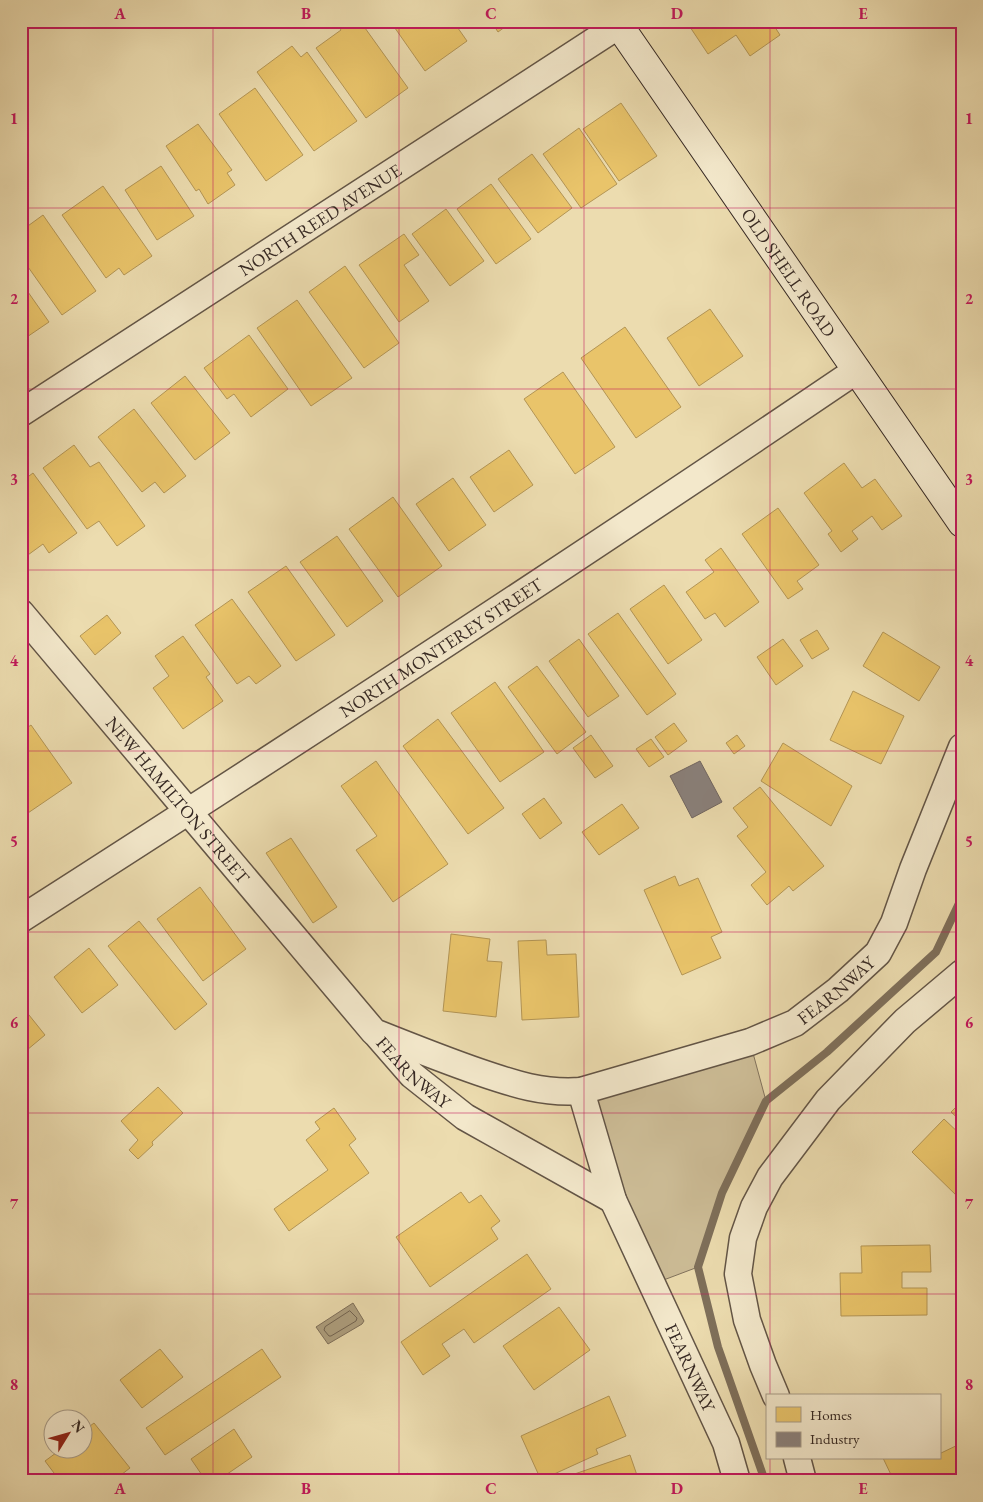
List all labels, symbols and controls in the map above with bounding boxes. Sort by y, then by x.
text: A [113,3,126,24]
text: B [301,3,311,24]
text: C [485,3,497,24]
text: D [671,3,683,24]
text: E [858,3,868,24]
text: 1 [10,108,18,129]
text: 1 [965,108,973,129]
street label: NORTH REED AVENUE [234,158,405,280]
street label: OLD SHELL ROAD [737,203,841,341]
text: 2 [10,288,19,309]
text: 2 [965,288,974,309]
text: 3 [10,469,18,490]
text: 3 [965,469,973,490]
street label: NORTH MONTEREY STREET [335,572,547,722]
text: 4 [10,650,19,671]
text: 4 [965,650,974,671]
street label: NEW HAMILTON STREET [101,711,256,889]
text: 5 [10,831,18,852]
text: 5 [965,831,973,852]
street label: FEARNWAY [792,950,880,1029]
text: 6 [10,1012,19,1033]
text: 6 [965,1012,974,1033]
street label: FEARNWAY [372,1031,457,1114]
text: 7 [10,1193,19,1214]
text: 7 [965,1193,974,1214]
street label: FEARNWAY [660,1319,722,1416]
text: 8 [10,1374,18,1395]
text: 8 [965,1374,973,1395]
legend [766,1394,940,1460]
text: Homes [810,1405,852,1424]
north arrow [42,1410,92,1460]
text: N [68,1416,89,1437]
text: Industry [810,1429,860,1448]
text: A [113,1478,126,1499]
text: B [301,1478,311,1499]
text: C [485,1478,497,1499]
text: D [671,1478,683,1499]
text: E [858,1478,868,1499]

